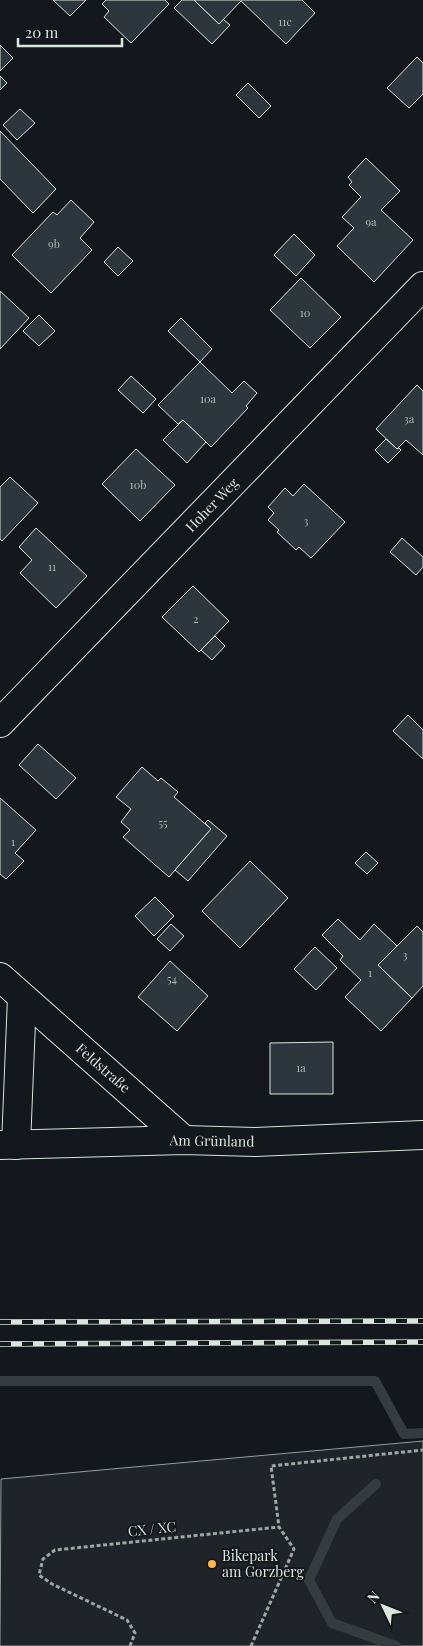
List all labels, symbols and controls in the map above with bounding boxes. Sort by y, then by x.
house number: 11c [278,14,292,29]
scale bar [18,15,121,47]
text: 20 m [25,22,59,42]
house number: 9a [365,214,377,229]
house number: 9b [48,236,60,251]
house number: 10 [300,305,311,320]
house number: 10a [200,391,217,406]
house number: 3a [404,411,415,426]
street label: Hoher Weg [181,473,243,536]
house number: 10b [130,477,146,492]
house number: 3 [304,513,309,528]
house number: 11 [48,559,56,574]
house number: 2 [193,611,199,626]
house number: 55 [158,815,168,830]
house number: 1 [11,834,15,849]
house number: 3 [403,947,408,962]
house number: 1 [368,965,372,980]
house number: 54 [167,971,178,986]
street label: Feldstraße [72,1039,135,1097]
house number: 1a [296,1060,306,1075]
street label: Am Grünland [168,1130,255,1151]
street label: CX / XC [127,1517,177,1540]
place label: Bikepark am Gorzberg [222,1546,304,1581]
marker: Bikepark am Gorzberg [206,1558,218,1570]
north arrow [358,1581,408,1631]
text: N [363,1587,384,1607]

